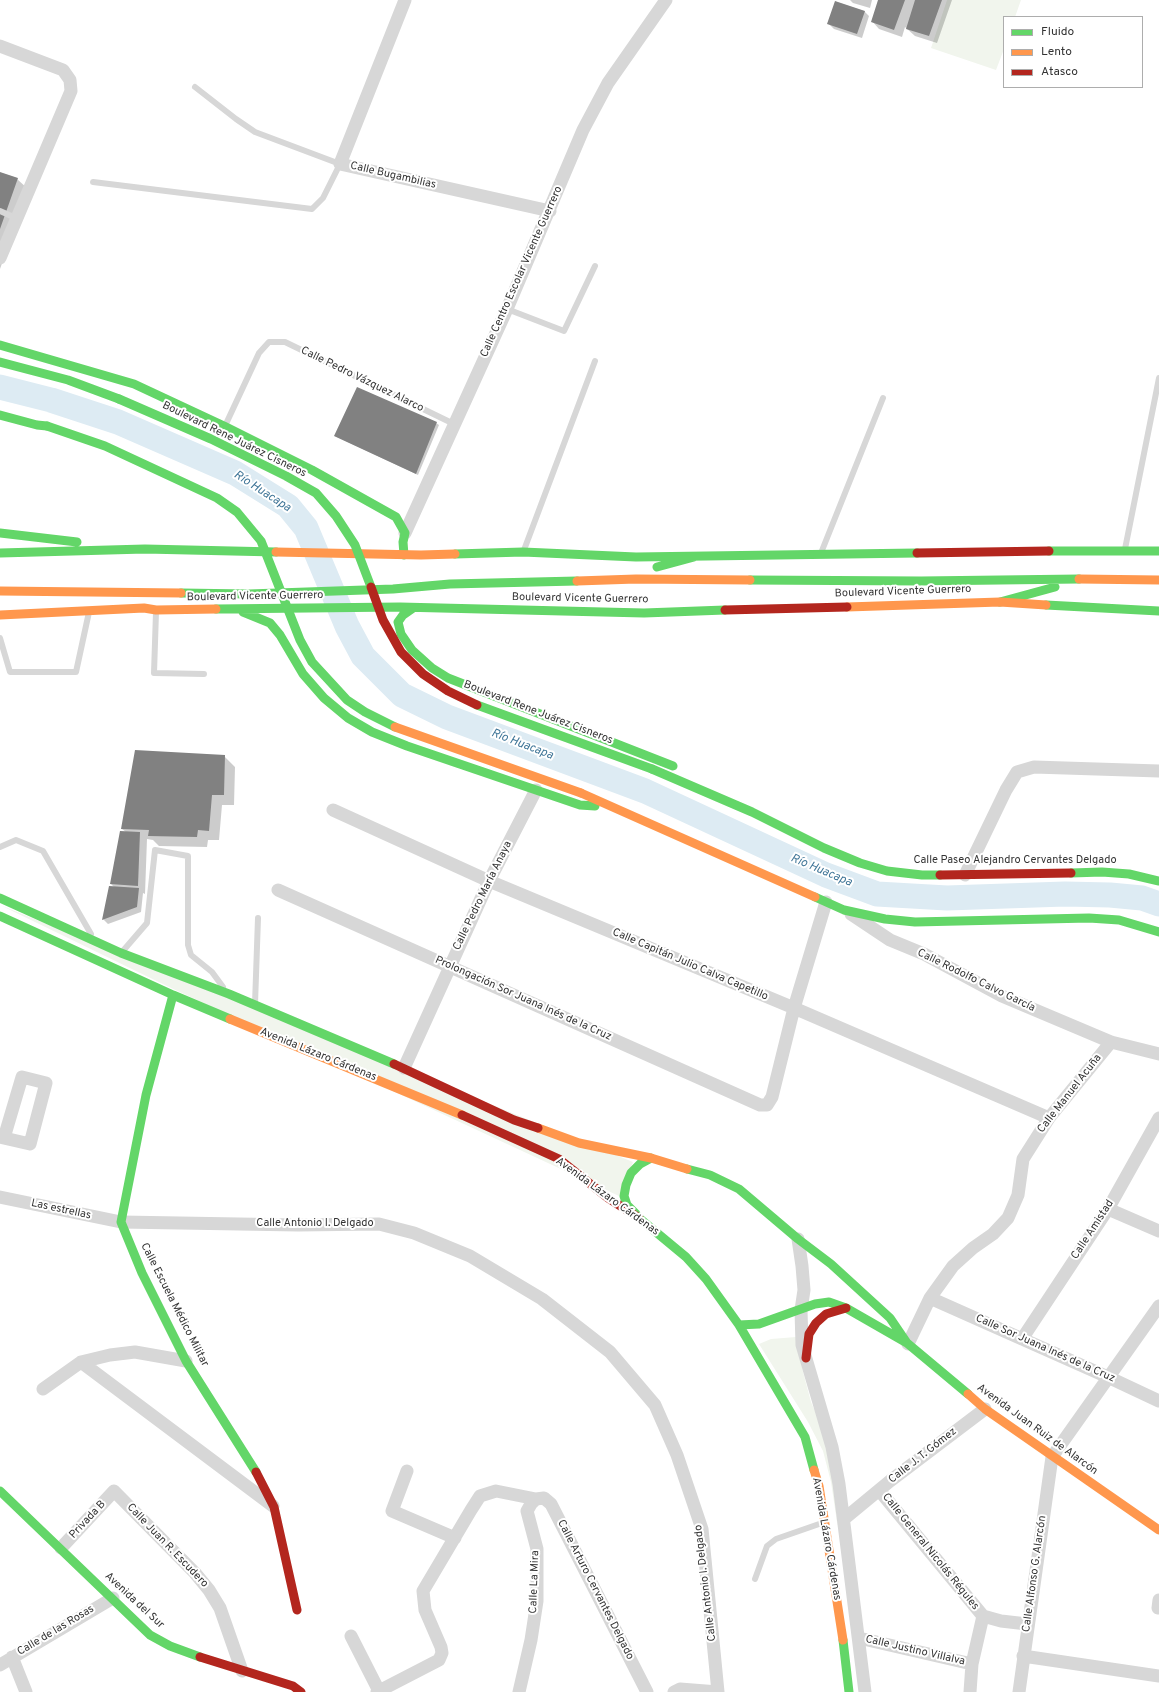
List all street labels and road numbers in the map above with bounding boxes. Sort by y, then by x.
street label: Calle Bugambilias [349,160,437,192]
street label: Calle Centro Escolar Vicente Guerrero [478,184,566,360]
street label: Calle Pedro Vázquez Alarco [298,344,426,416]
street label: Boulevard Rene Juárez Cisneros [160,399,308,481]
street label: Boulevard Vicente Guerrero [834,583,972,601]
street label: Boulevard Vicente Guerrero [187,589,323,605]
street label: Boulevard Vicente Guerrero [512,591,648,607]
street label: Boulevard Rene Juárez Cisneros [461,678,615,748]
street label: Calle Pedro María Anaya [451,839,515,953]
street label: Calle Paseo Alejandro Cervantes Delgado [913,854,1117,868]
street label: Calle Capitán Julio Calva Capetillo [610,926,770,1004]
street label: Calle Rodolfo Calvo García [915,947,1037,1015]
street label: Prolongación Sor Juana Inés de la Cruz [433,954,613,1044]
street label: Avenida Lázaro Cárdenas [258,1026,378,1084]
street label: Calle Manuel Acuña [1035,1052,1105,1136]
street label: Avenida Lázaro Cárdenas [553,1155,661,1239]
street label: Las estrellas [30,1197,92,1223]
street label: Calle Amistad [1069,1198,1117,1262]
street label: Calle Antonio I. Delgado [256,1217,374,1231]
street label: Calle Escuela Médico Militar [137,1241,211,1369]
street label: Calle Sor Juana Inés de la Cruz [973,1312,1117,1386]
street label: Avenida Juan Ruiz de Alarcón [974,1382,1100,1478]
street label: Calle J. T. Gómez [886,1425,960,1487]
street label: Avenida Lázaro Cárdenas [809,1477,843,1601]
street label: Calle General Nicolás Régules [879,1491,981,1613]
street label: Privada B [67,1498,109,1542]
street label: Calle Juan R. Escudero [123,1501,211,1591]
street label: Calle Alfonso G. Alarcón [1020,1515,1050,1633]
street label: Calle Arturo Cervantes Delgado [554,1518,636,1662]
street label: Calle Antonio I. Delgado [692,1524,720,1642]
street label: Calle La Mira [527,1550,543,1614]
street label: Avenida del Sur [101,1570,167,1632]
street label: Calle de las Rosas [15,1603,97,1659]
street label: Calle Justino Villalva [864,1633,966,1669]

